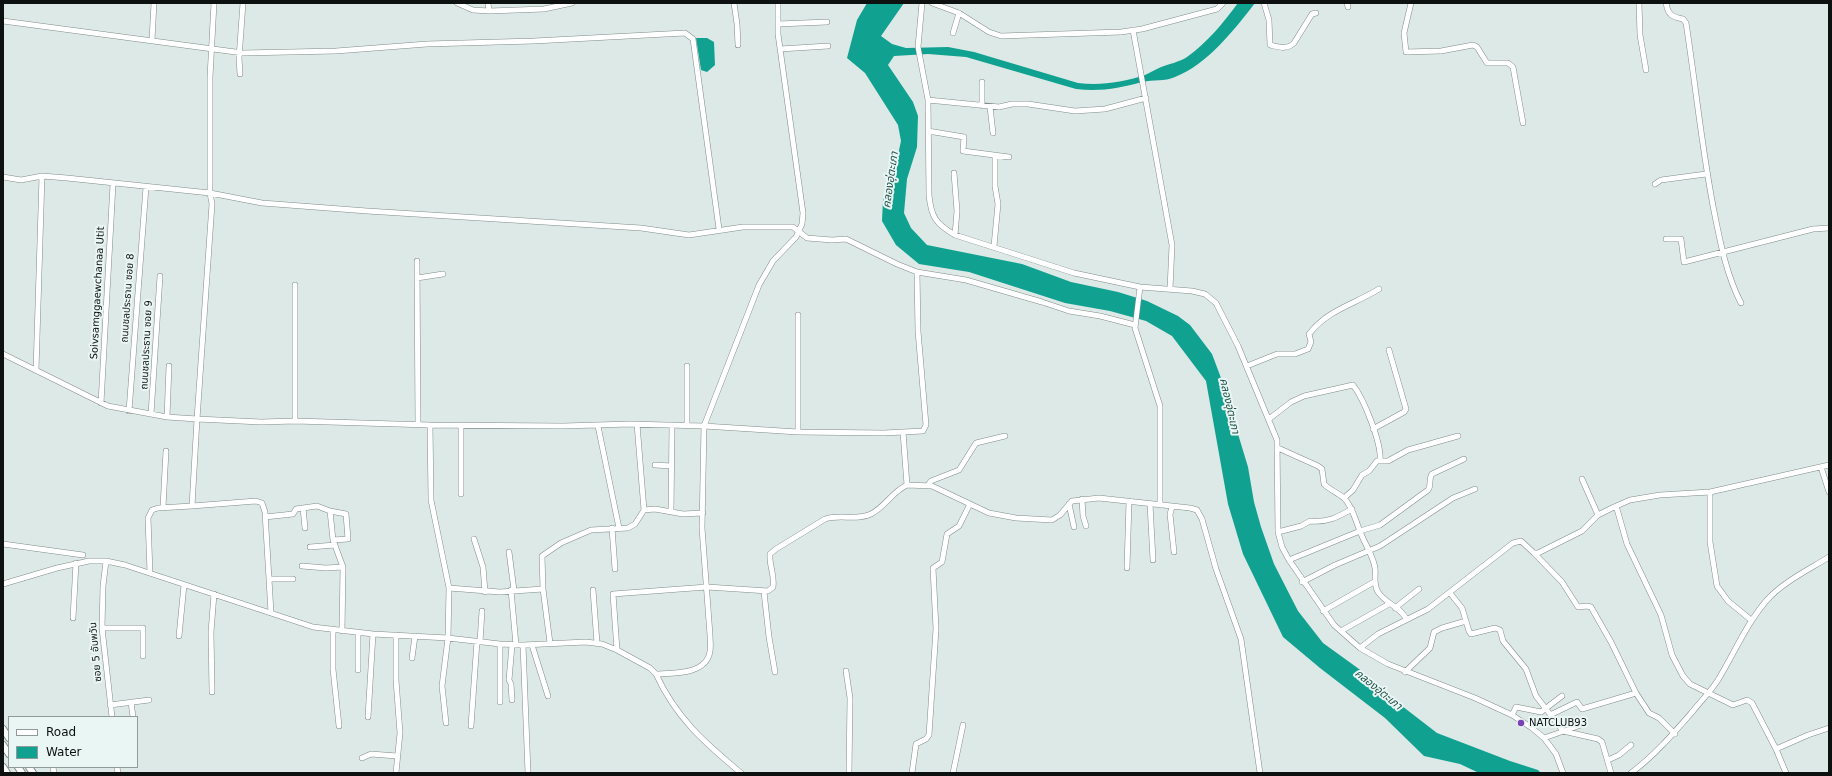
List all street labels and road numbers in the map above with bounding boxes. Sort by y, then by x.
street label: Soivsamggaewchanaa Utit [89,226,107,360]
street label: ถนนชลประธาน ซอย 8 [119,253,137,343]
street label: ถนนชลประธาน ซอย 9 [139,300,155,390]
street label: ซอย 5 อัมพวัน [87,622,105,682]

